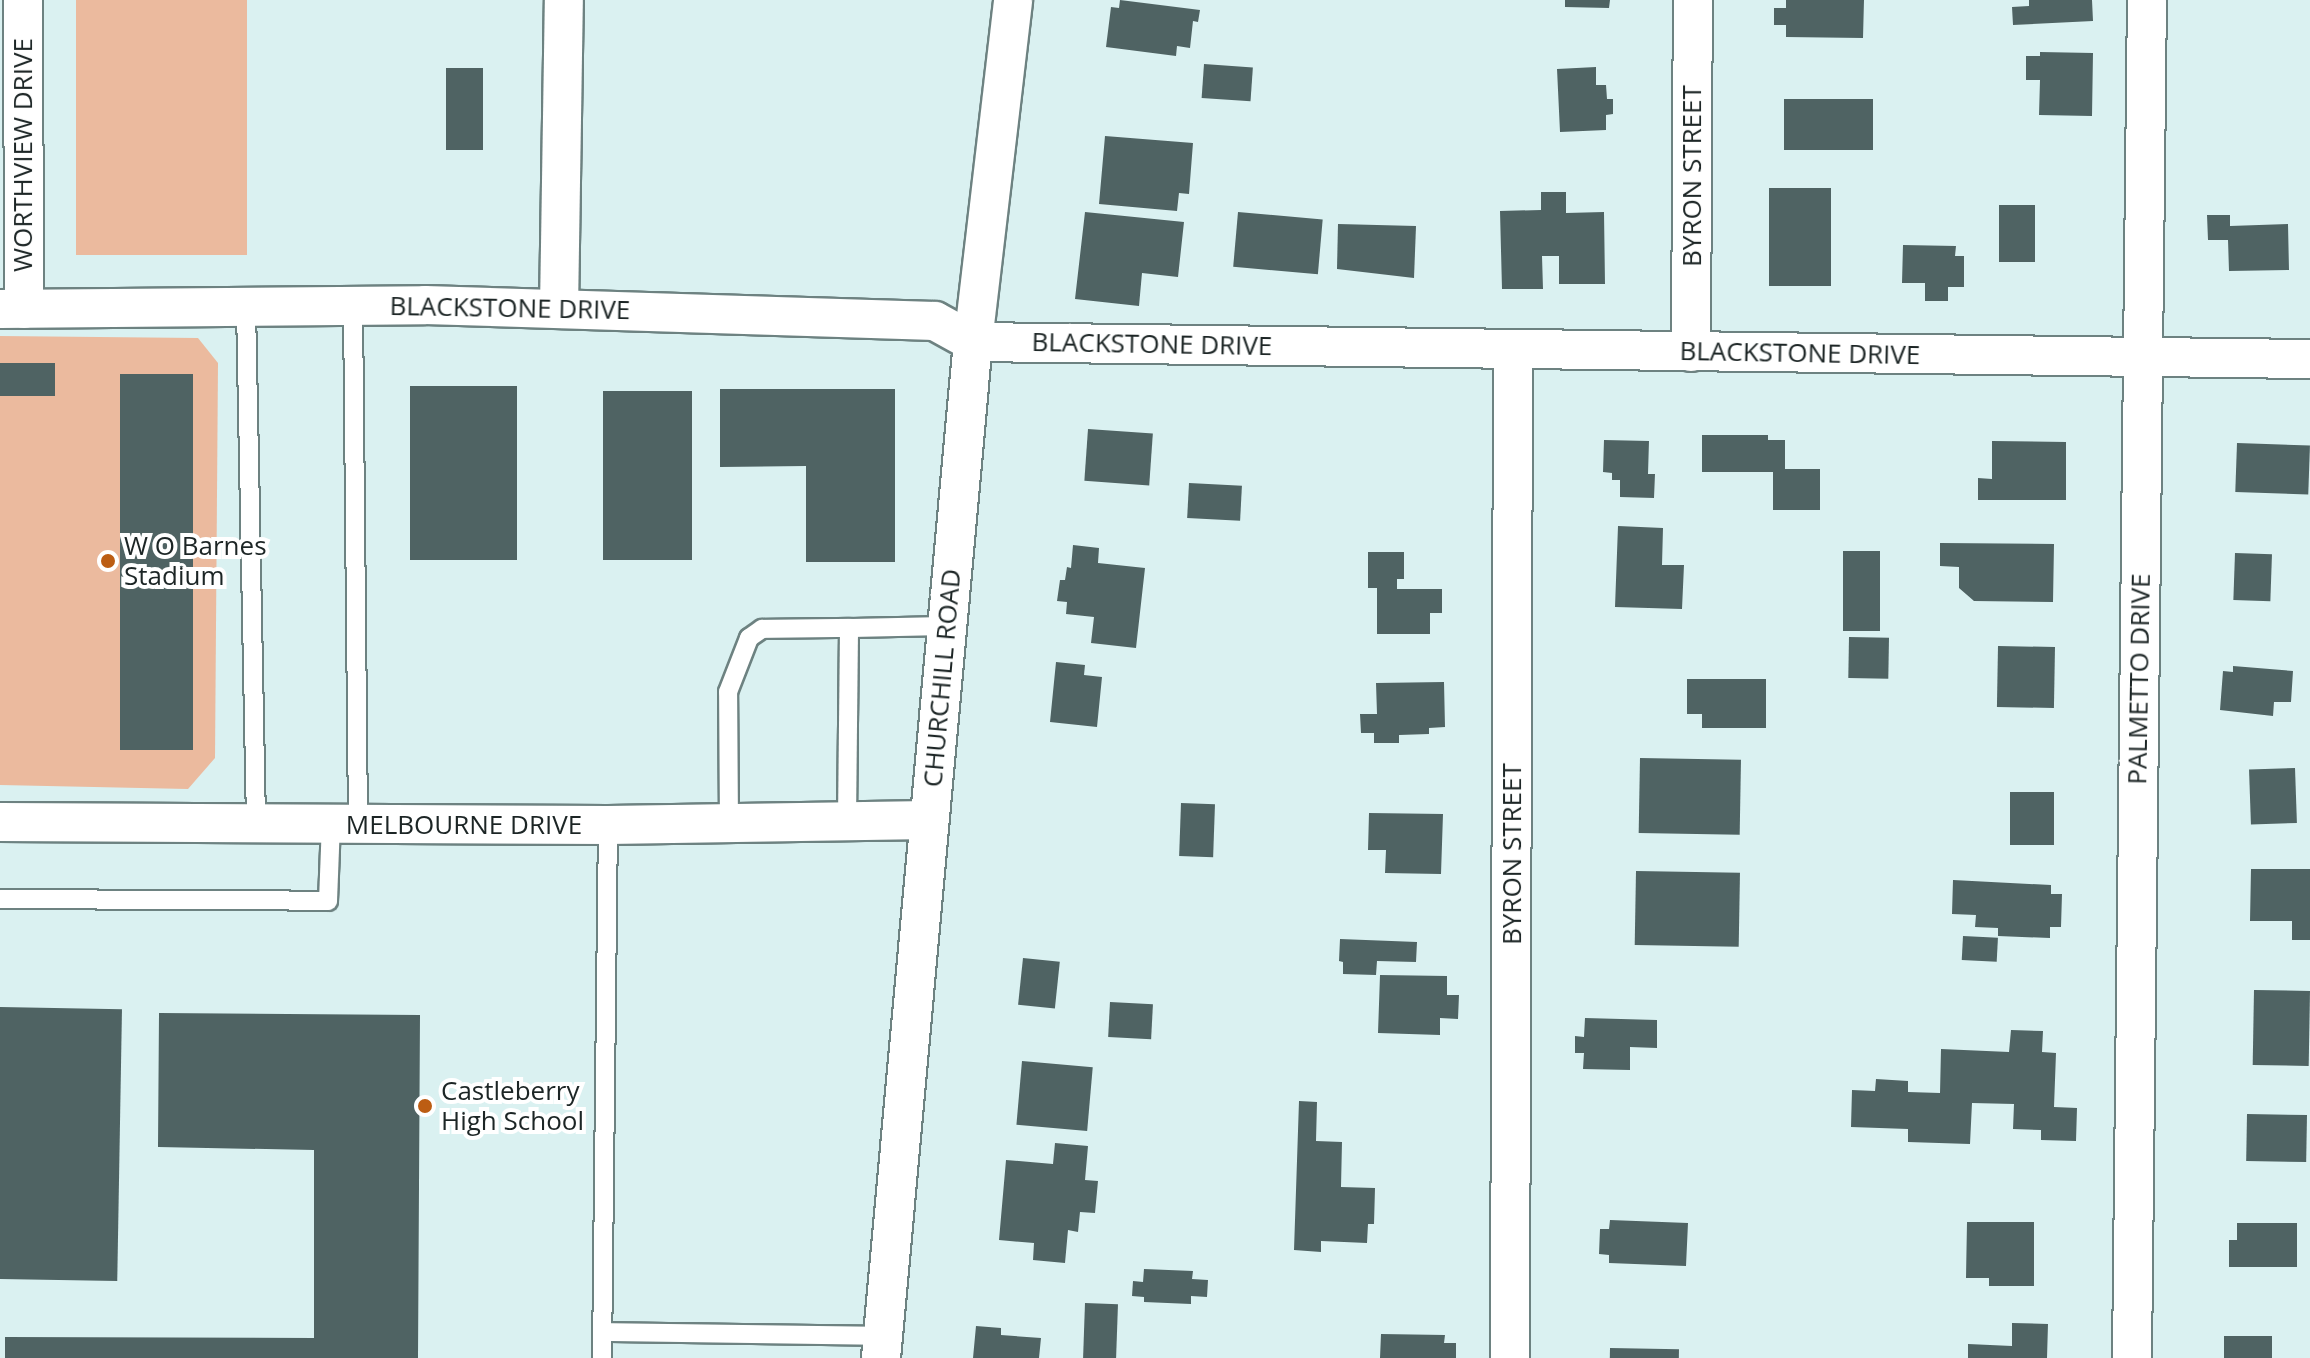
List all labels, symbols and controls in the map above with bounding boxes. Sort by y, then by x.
street label: WORTHVIEW DRIVE [7,38,39,272]
street label: BYRON STREET [1676,85,1708,267]
street label: BLACKSTONE DRIVE [389,290,631,326]
street label: BLACKSTONE DRIVE [1031,326,1273,362]
street label: BLACKSTONE DRIVE [1679,335,1921,371]
place label: W O Barnes Stadium [124,530,267,592]
marker: W O Barnes Stadium [99,552,117,570]
street label: CHURCHILL ROAD [917,568,967,788]
street label: PALMETTO DRIVE [2122,573,2156,785]
street label: BYRON STREET [1496,763,1528,945]
street label: MELBOURNE DRIVE [346,809,582,841]
place label: Castleberry High School [441,1075,584,1136]
marker: Castleberry High School [416,1097,434,1115]

